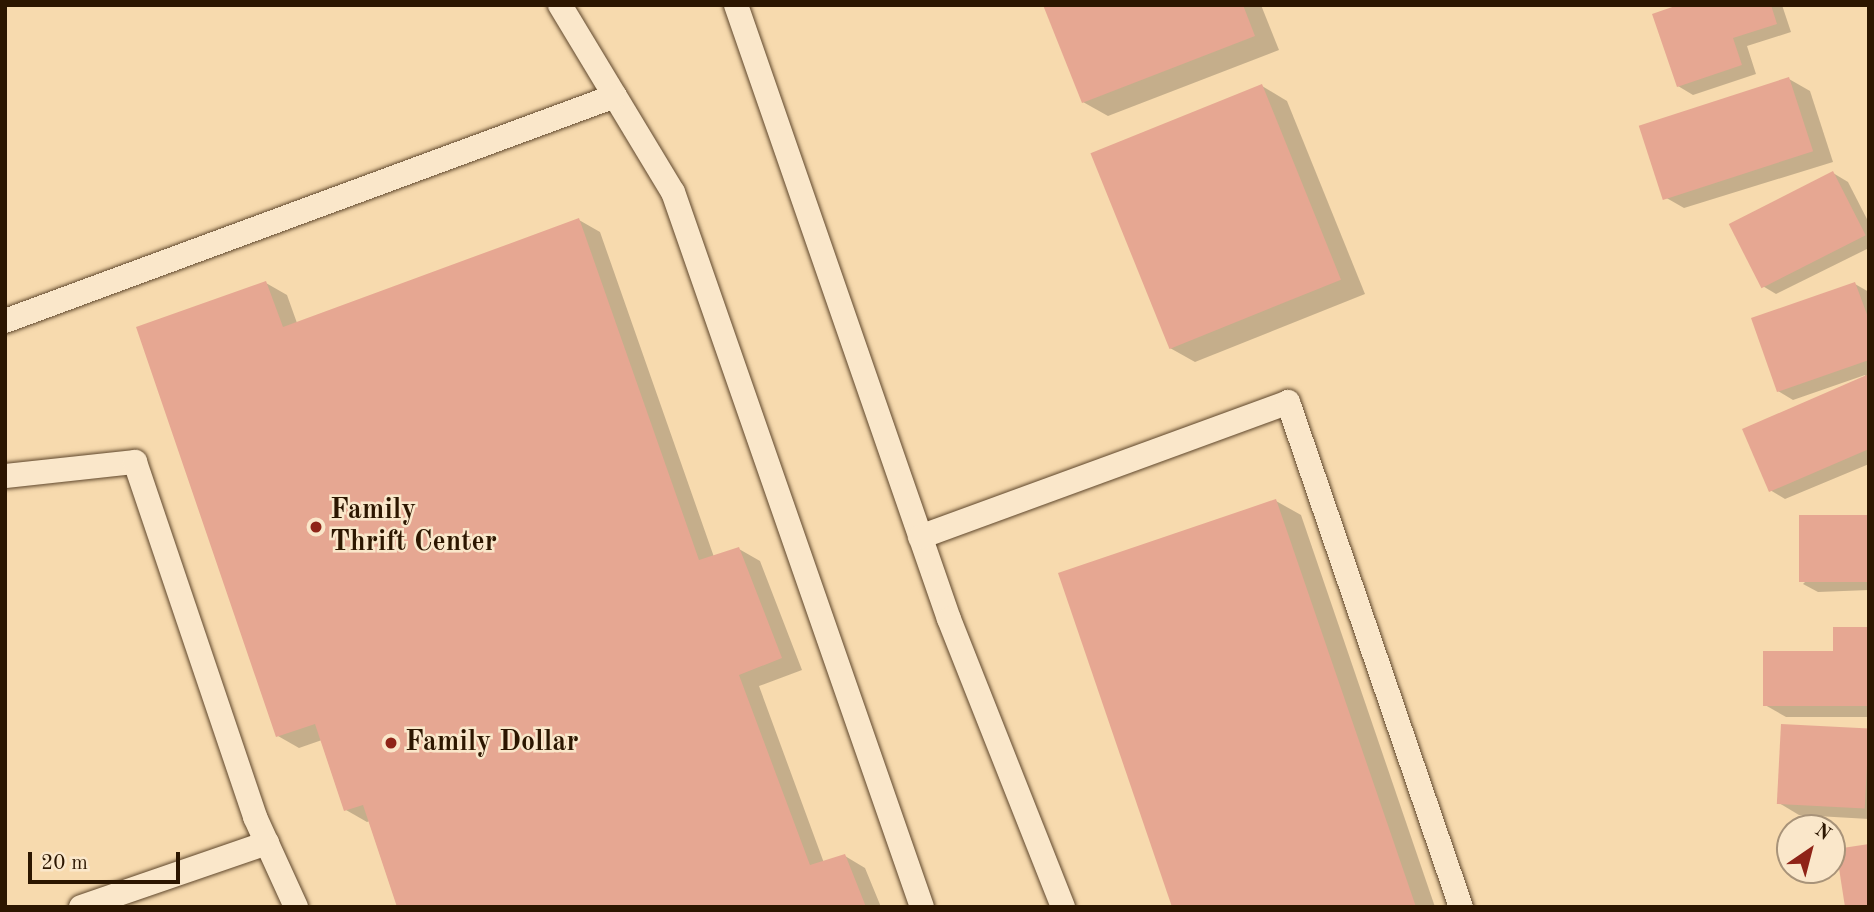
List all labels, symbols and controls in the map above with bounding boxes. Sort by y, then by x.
place label: Family Thrift Center [330,494,497,560]
marker: Family Thrift Center [308,519,324,535]
place label: Family Dollar [405,726,579,760]
marker: Family Dollar [383,735,399,751]
north arrow [1776,814,1846,884]
text: N [1811,821,1834,845]
scale bar [32,838,184,882]
text: 20 m [41,853,88,874]

